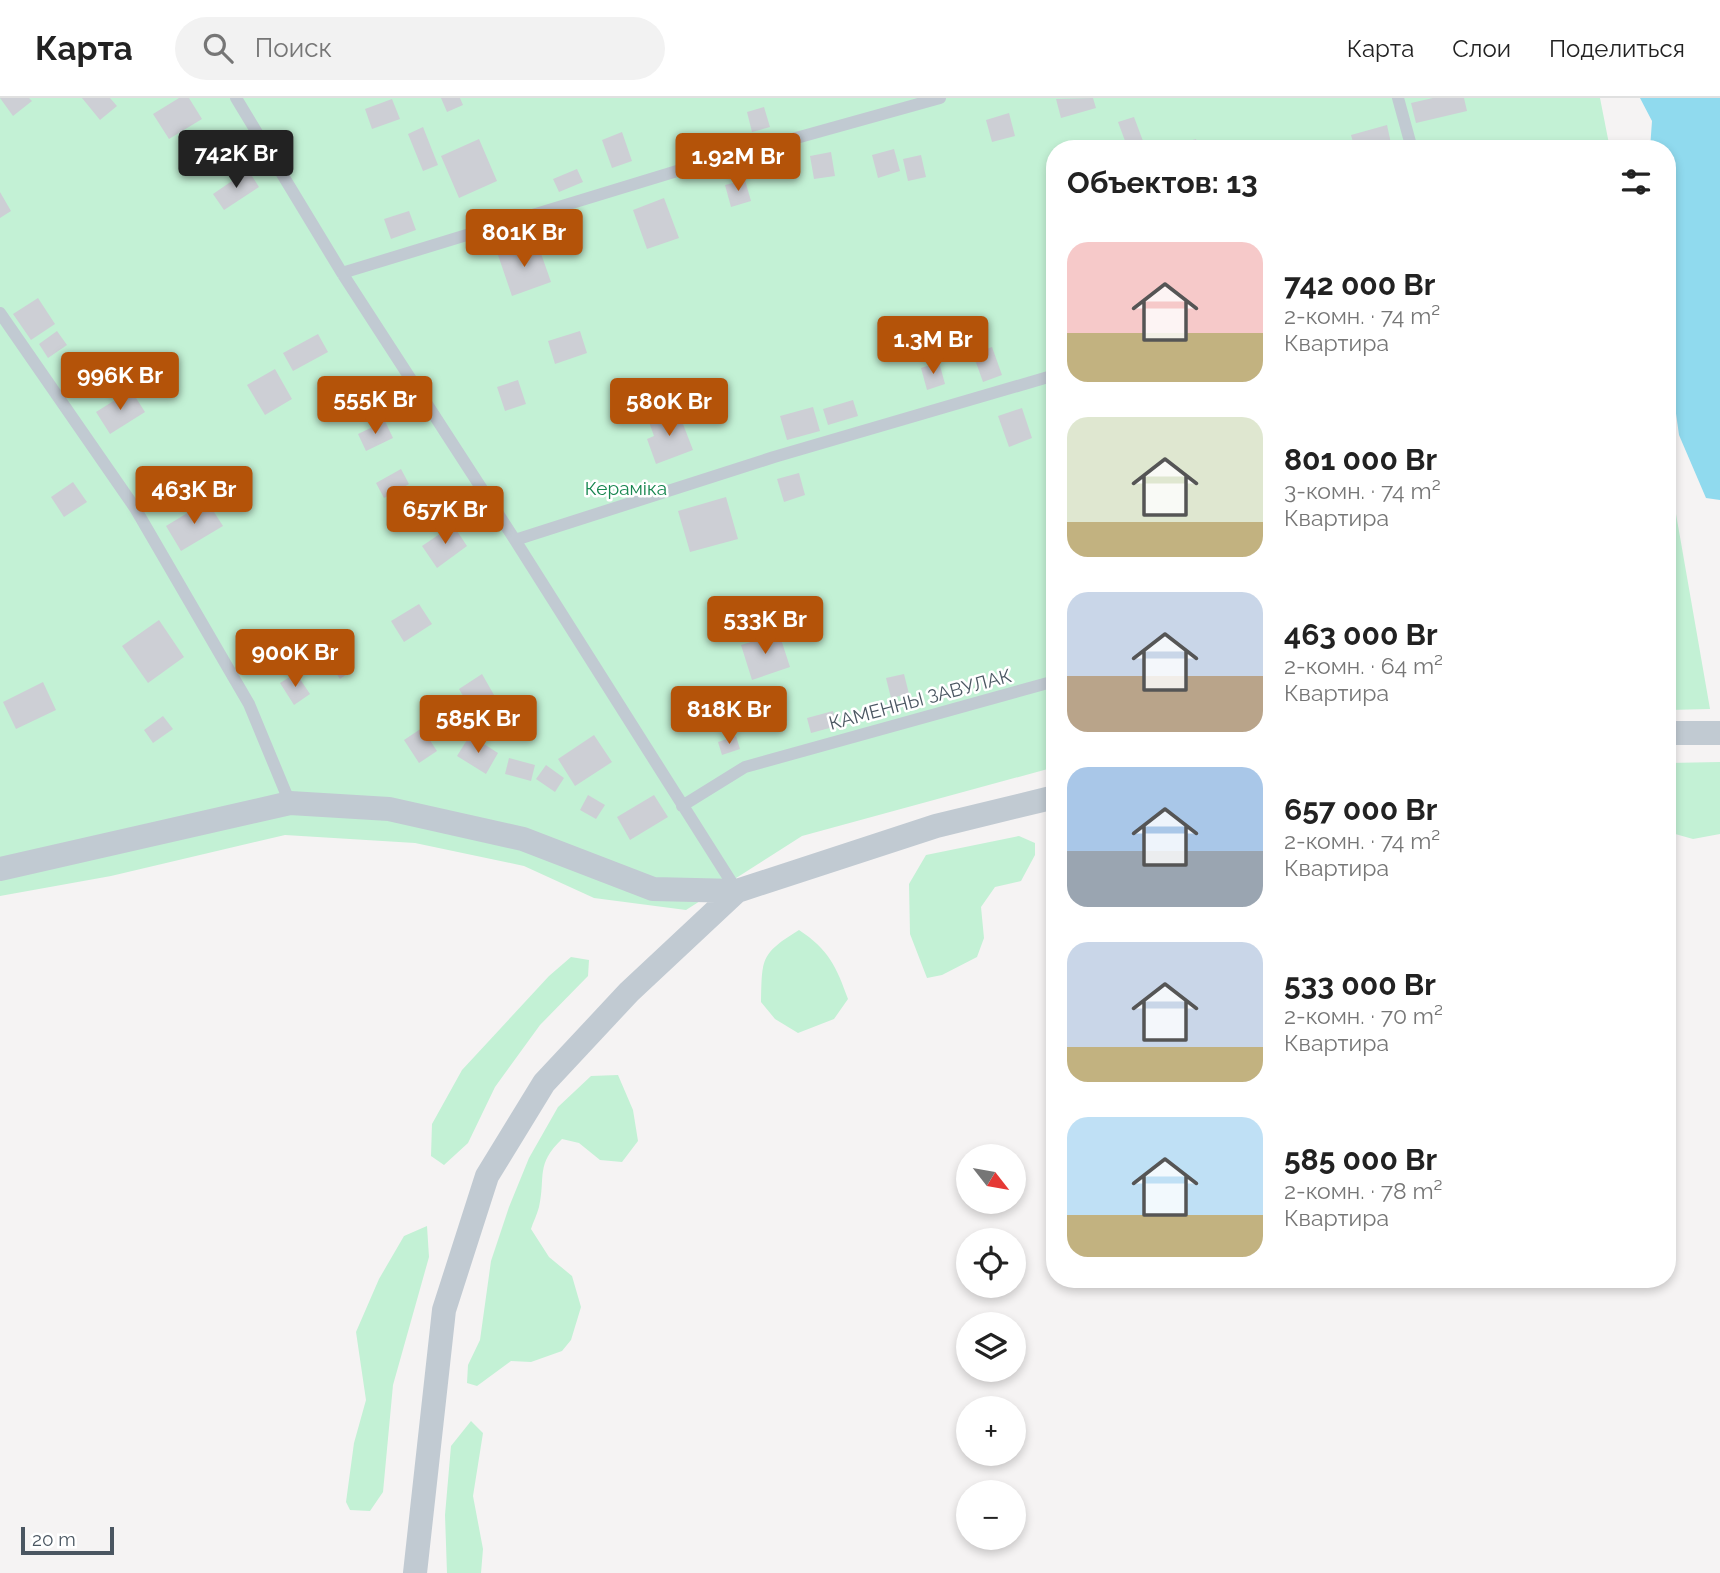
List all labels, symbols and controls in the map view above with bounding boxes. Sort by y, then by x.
search box [175,17,665,80]
text: Карта [35,29,133,68]
icon: search [199,29,237,67]
text: Поиск [255,33,332,63]
text: Карта [1347,34,1414,63]
text: Слои [1452,34,1511,63]
text: Поделиться [1549,34,1685,63]
pin: 742K Br [171,130,301,190]
pin: 1.92M Br [666,134,810,193]
text: 742K Br [194,139,278,166]
text: 1.92M Br [691,142,785,169]
icon: filters [1617,163,1655,201]
text: Объектов: 13 [1067,165,1258,200]
pin: 801K Br [459,209,589,269]
text: 801K Br [482,218,566,245]
text: 742 000 Br [1284,267,1435,302]
icon: home [1123,270,1207,354]
text: 2-комн. · 74 m² [1284,302,1440,329]
pin: 1.3M Br [868,316,998,376]
text: 1.3M Br [893,325,973,352]
text: Квартира [1284,329,1389,356]
pin: 996K Br [55,352,185,412]
text: 996K Br [77,361,163,388]
pin: 555K Br [310,376,440,436]
pin: 580K Br [604,378,734,438]
text: 555K Br [333,385,417,412]
text: 580K Br [626,387,712,414]
text: 801 000 Br [1284,442,1437,477]
icon: home [1123,445,1207,529]
pin: 463K Br [129,466,259,526]
text: 463K Br [152,475,236,502]
park label: Кераміка [585,477,667,499]
text: 3-комн. · 74 m² [1284,477,1441,504]
pin: 657K Br [380,486,510,546]
text: 657K Br [403,495,487,522]
text: Квартира [1284,504,1389,531]
pin: 533K Br [700,596,830,656]
text: 533K Br [723,605,807,632]
text: 463 000 Br [1284,617,1438,652]
icon: home [1123,620,1207,704]
pin: 900K Br [230,630,360,689]
text: 900K Br [252,638,338,665]
text: 2-комн. · 64 m² [1284,652,1443,679]
street label: КАМЕННЫ ЗАВУЛАК [826,664,1014,734]
text: Квартира [1284,679,1389,706]
pin: 818K Br [664,686,794,746]
text: 818K Br [687,695,771,722]
pin: 585K Br [413,696,543,755]
text: 585K Br [436,704,520,731]
text: 657 000 Br [1284,792,1437,827]
icon: home [1123,795,1207,879]
text: 2-комн. · 74 m² [1284,827,1440,854]
text: Квартира [1284,854,1389,881]
text: 533 000 Br [1284,967,1436,1002]
icon: home [1123,970,1207,1054]
text: 2-комн. · 70 m² [1284,1002,1443,1029]
text: Квартира [1284,1029,1389,1056]
text: 585 000 Br [1284,1142,1437,1177]
north arrow [956,1144,1026,1214]
map controls [956,1144,1026,1550]
icon: home [1123,1145,1207,1229]
text: 2-комн. · 78 m² [1284,1177,1443,1204]
text: Квартира [1284,1204,1389,1231]
button: locate [956,1228,1026,1298]
button: layers [956,1312,1026,1382]
button: + [956,1396,1026,1466]
button: − [956,1480,1026,1550]
scale bar [21,1524,114,1556]
text: 20 m [32,1528,76,1550]

